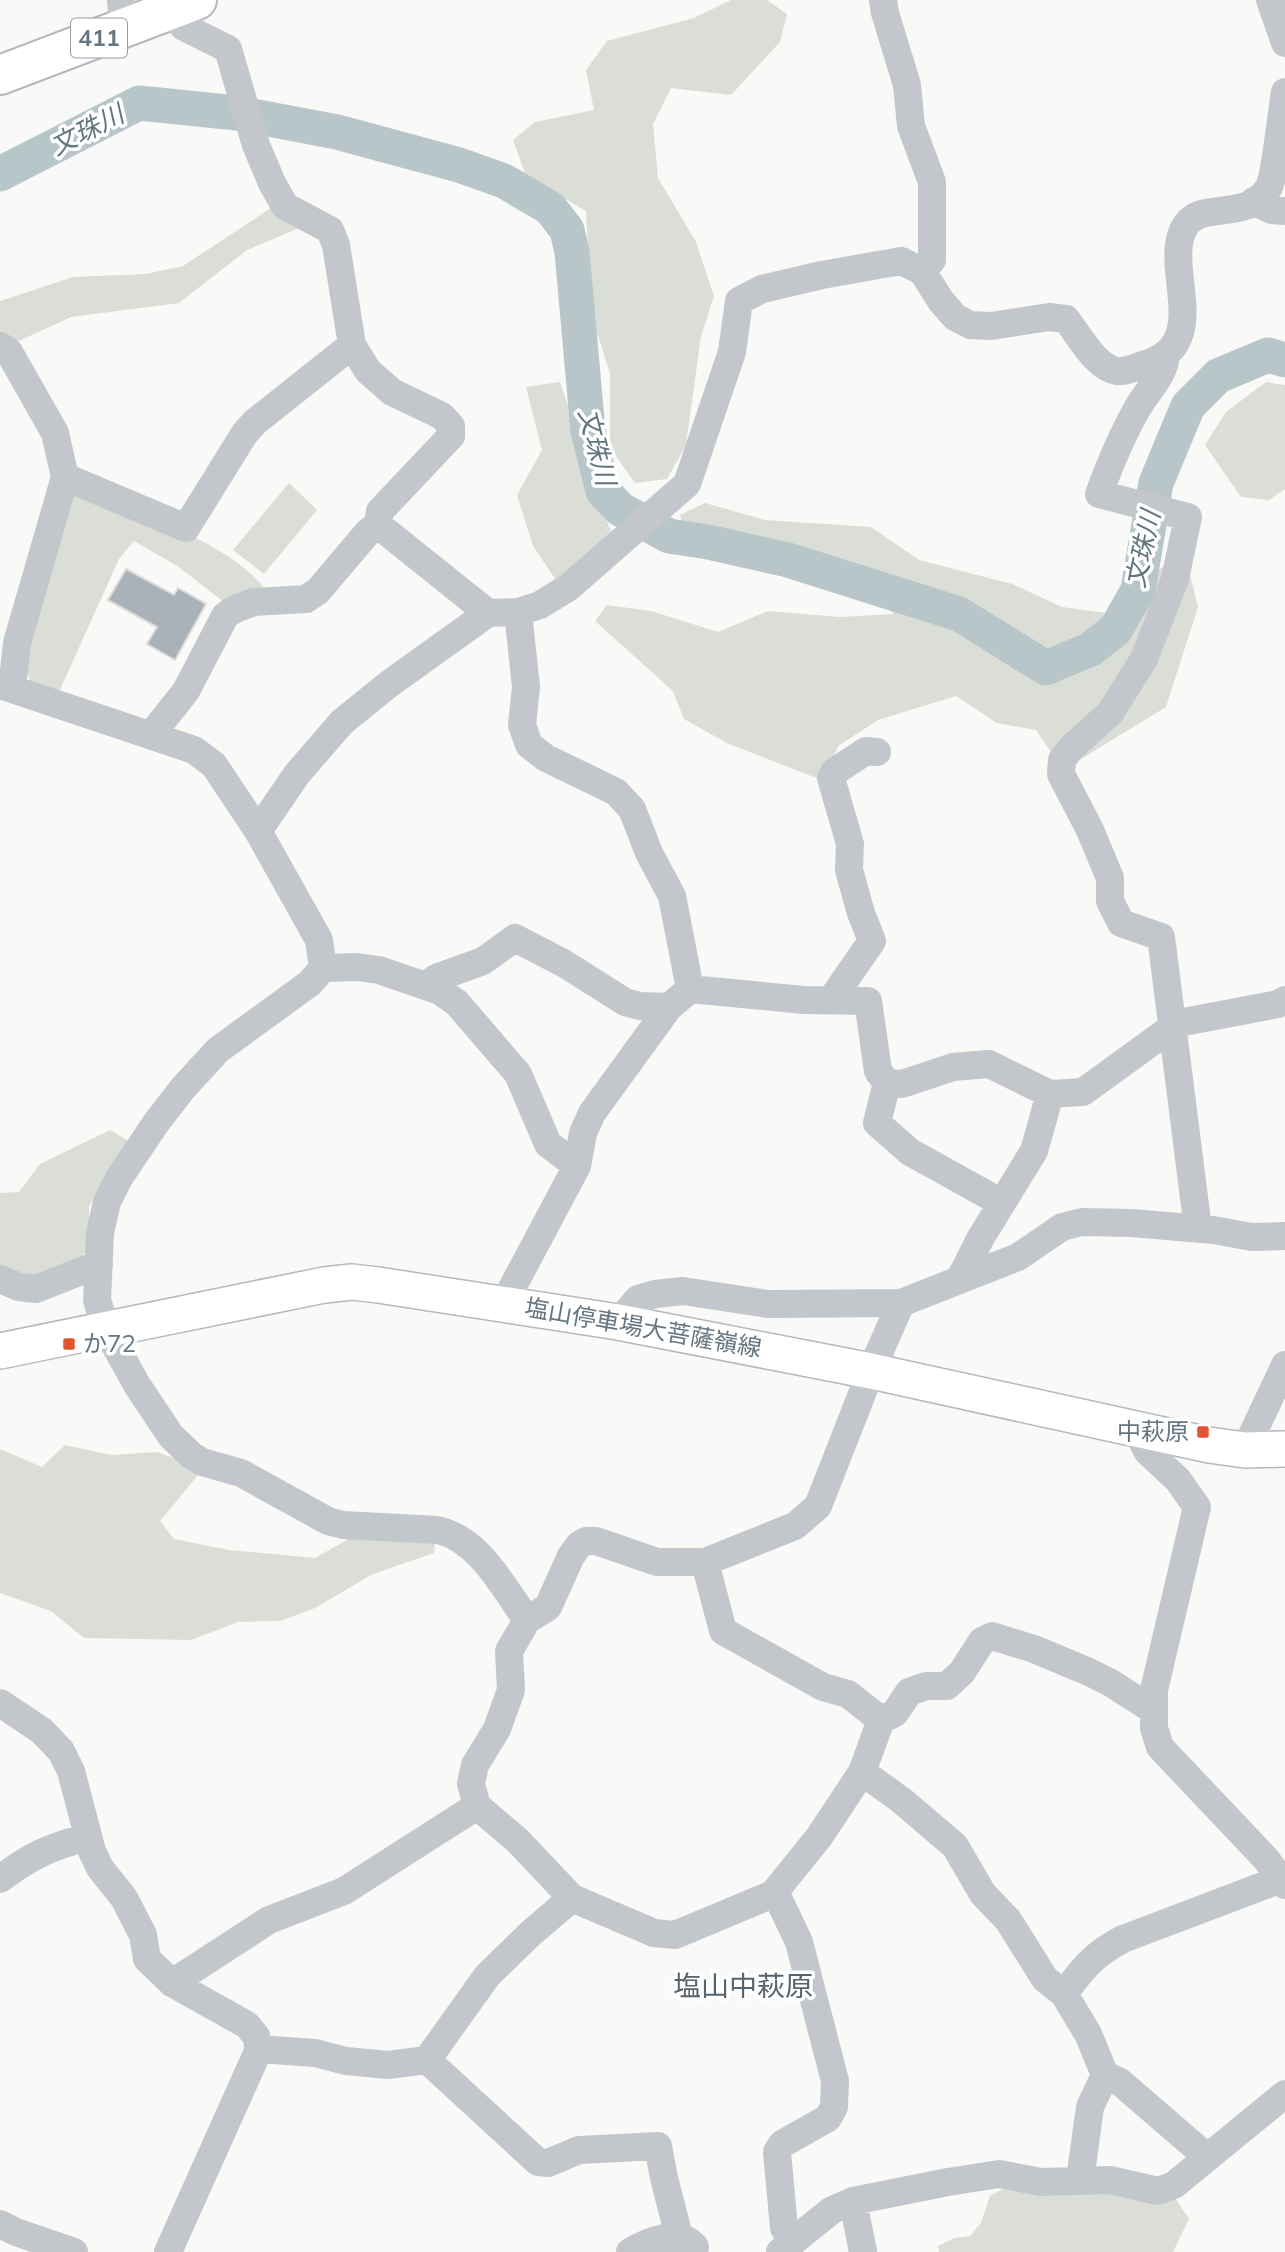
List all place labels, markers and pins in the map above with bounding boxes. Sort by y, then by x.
place label: か72 [83,1328,136,1358]
marker: か72 [61,1336,77,1352]
place label: 中萩原 [1117,1416,1189,1446]
marker: 中萩原 [1195,1424,1211,1440]

